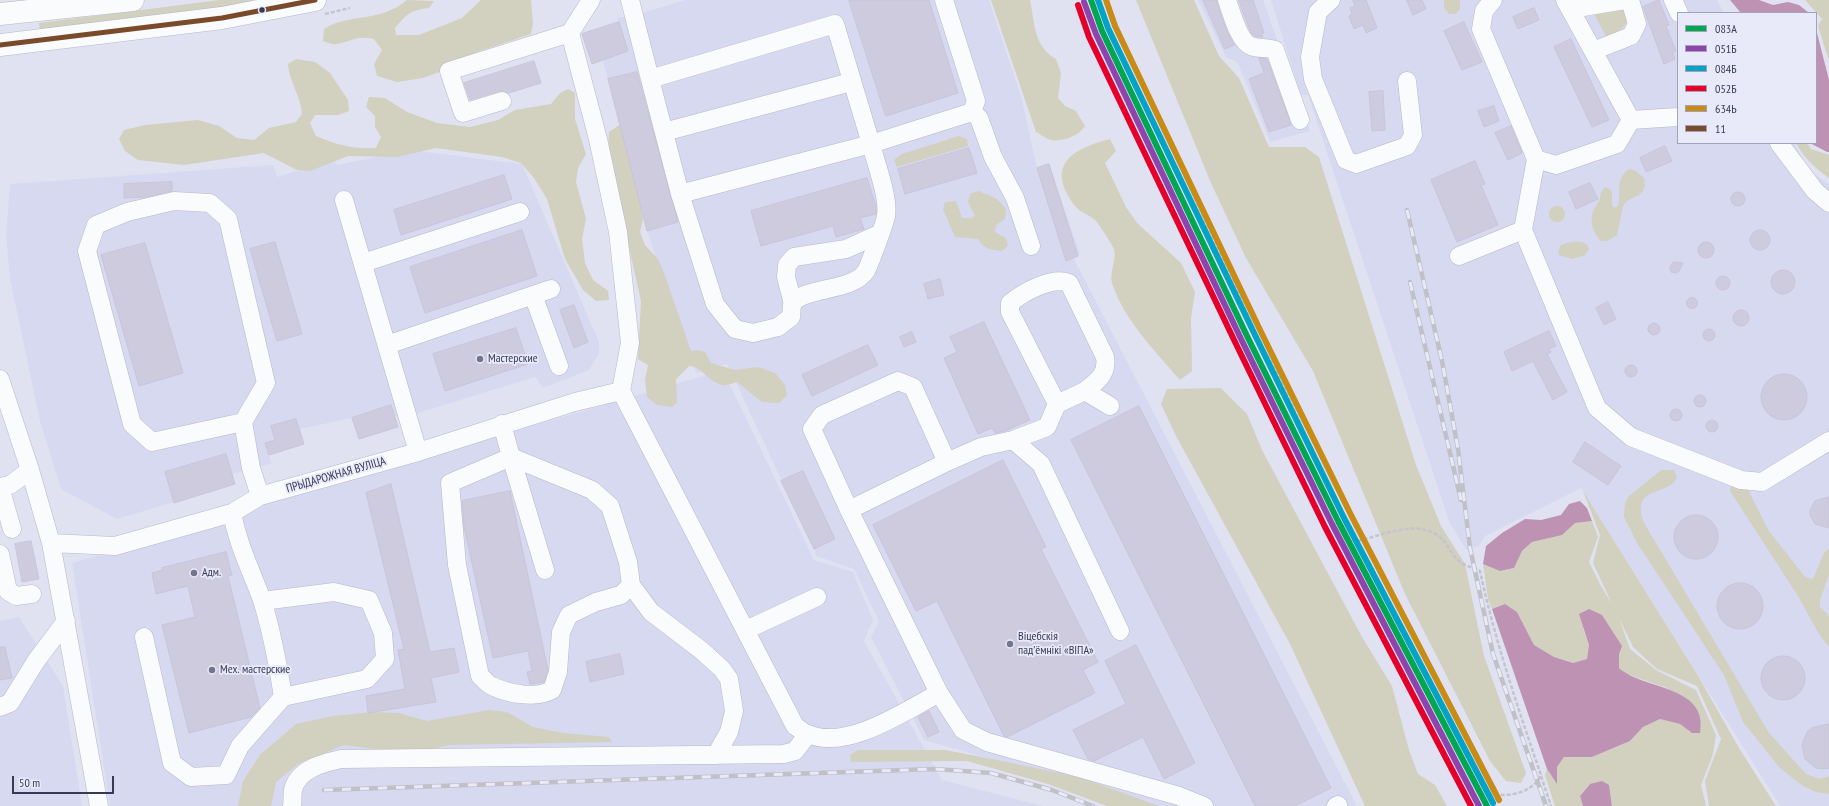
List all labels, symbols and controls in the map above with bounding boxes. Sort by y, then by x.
unlabelled marker [257,5,267,15]
legend [1677,12,1817,144]
text: 083А [1715,21,1737,36]
text: 051Б [1715,41,1737,56]
text: 084Б [1715,61,1737,76]
text: 052Б [1715,81,1737,96]
text: 634Ь [1715,101,1737,116]
text: 11 [1715,121,1726,136]
place label: Мастерские [488,352,538,366]
marker: Мастерские [475,354,485,364]
street label: ПРЫДАРОЖНАЯ ВУЛІЦА [284,454,388,496]
place label: Адм. [202,566,221,580]
marker: Адм. [189,568,199,578]
place label: Віцебскія падʼёмнікі «ВІПА» [1018,630,1094,658]
marker: Віцебскія падʼёмнікі «ВІПА» [1005,639,1015,649]
place label: Мех. мастерские [220,663,290,677]
marker: Мех. мастерские [207,665,217,675]
scale bar [14,768,116,794]
text: 50 m [19,775,40,790]

